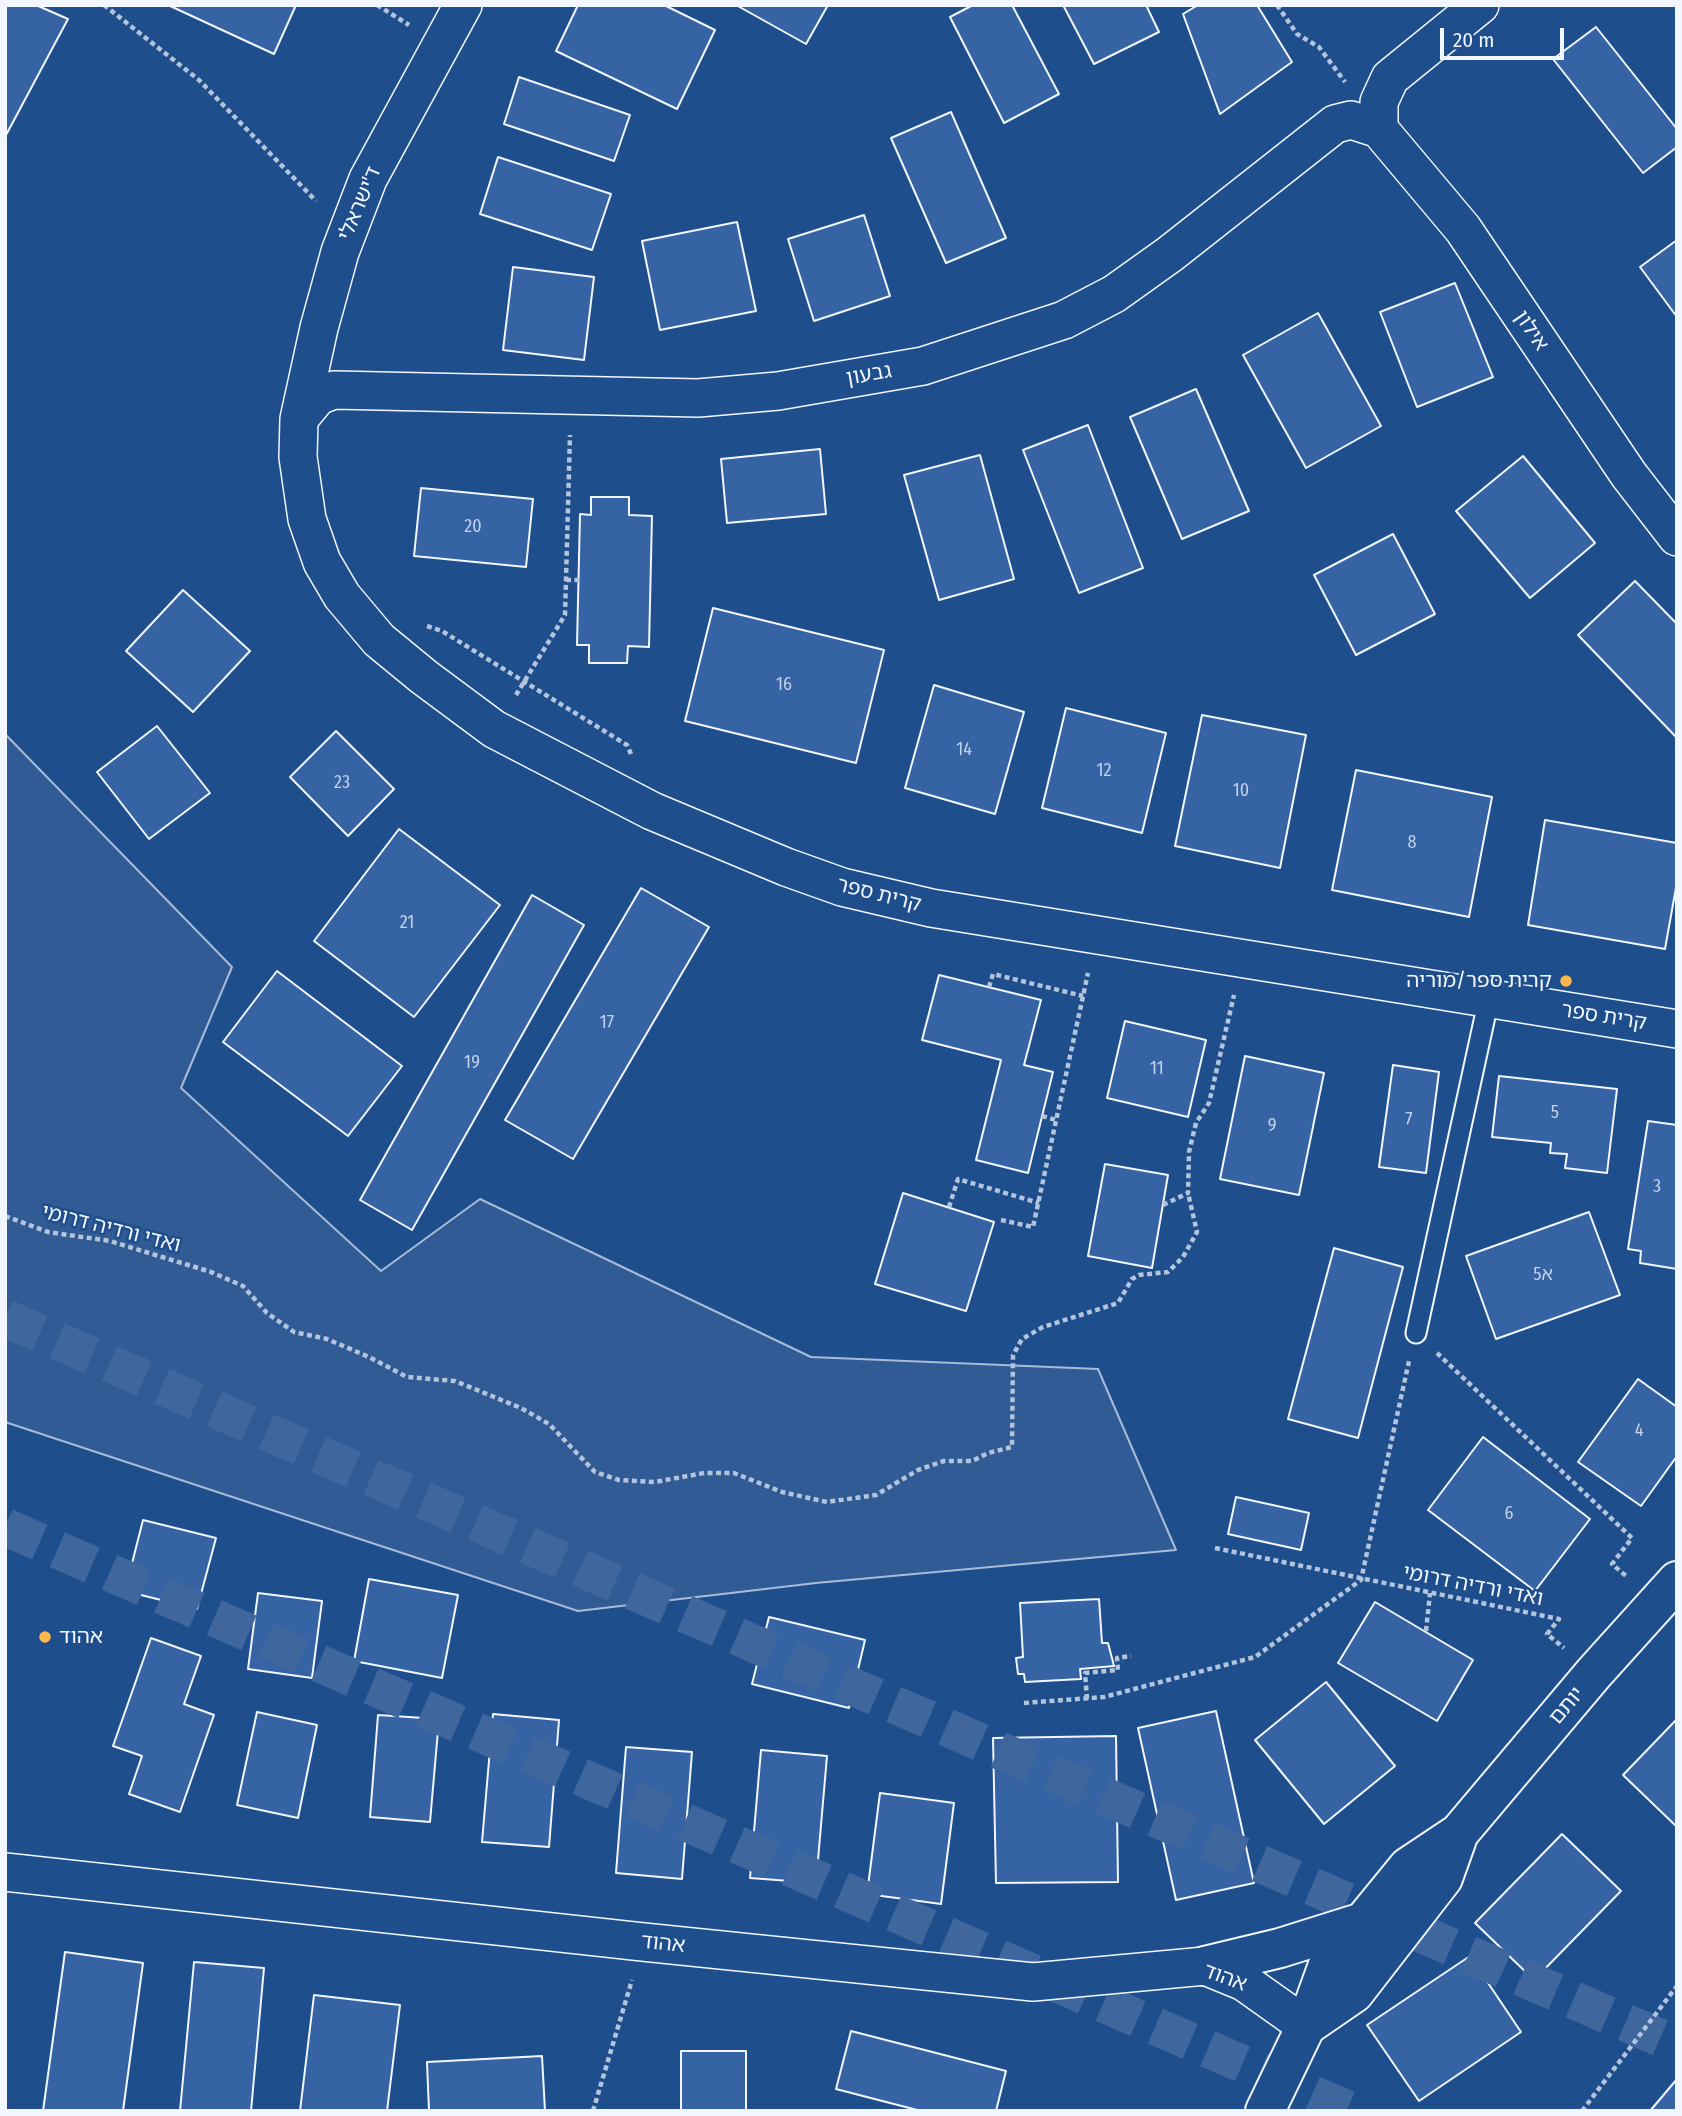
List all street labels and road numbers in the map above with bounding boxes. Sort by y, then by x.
street label: ד'ישראלי [333,163,387,245]
street label: אילון [1508,306,1554,356]
street label: גבעון [844,359,894,391]
street label: קרית ספר [834,872,924,918]
street label: קרית ספר [1560,998,1648,1036]
street label: ואדי ורדיה דרומי [39,1200,183,1258]
street label: ואדי ורדיה דרומי [1401,1560,1545,1612]
street label: יותם [1544,1682,1590,1730]
street label: אהוד [640,1929,686,1959]
street label: אהוד [1200,1959,1250,1997]

